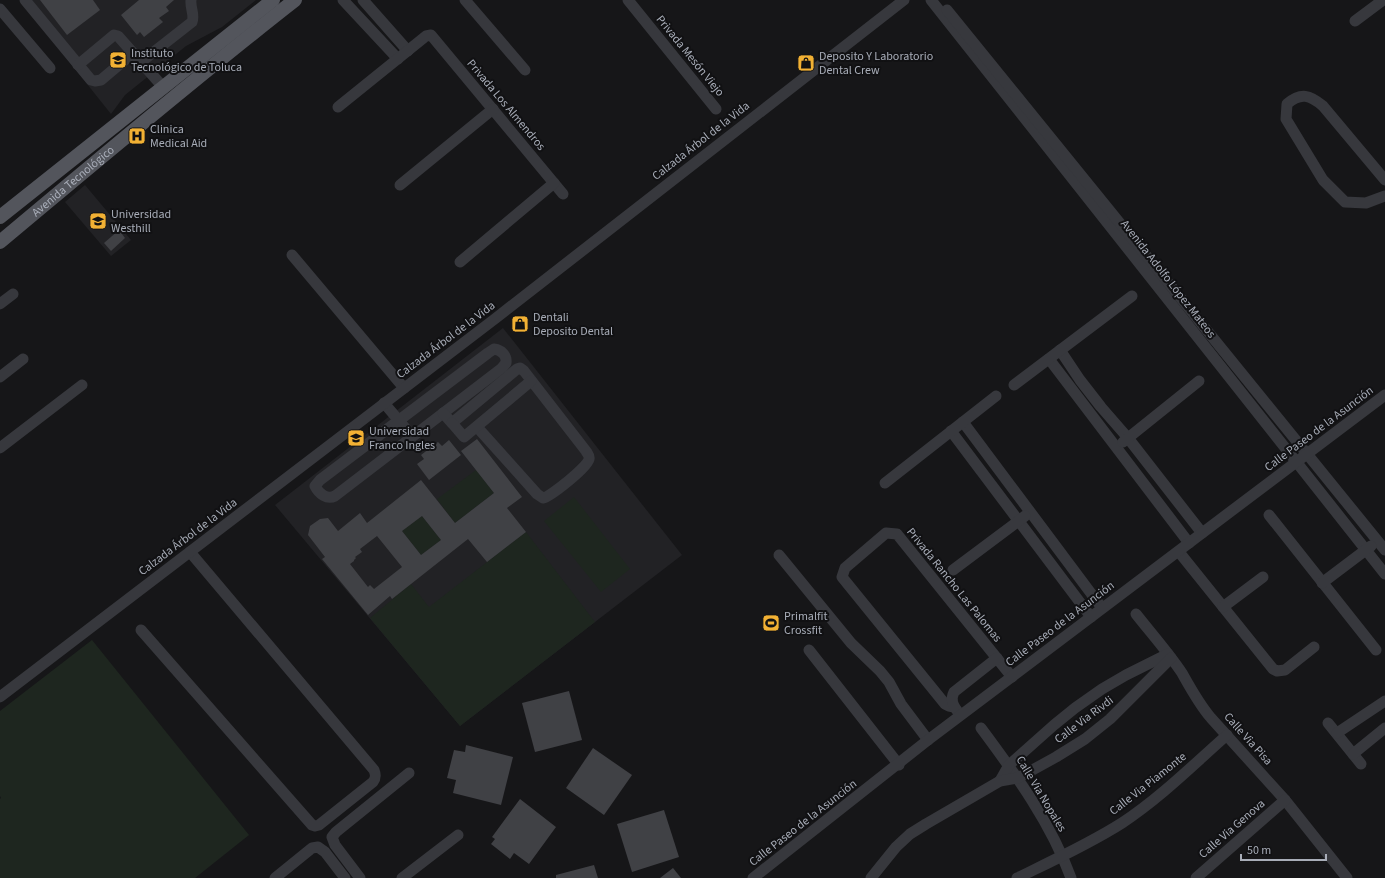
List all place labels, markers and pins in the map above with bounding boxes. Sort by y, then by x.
place label: Instituto Tecnológico de Toluca [131,45,242,76]
place label: Deposito Y Laboratorio Dental Crew [819,48,933,79]
school or university icon: Instituto Tecnológico de Toluca [108,50,128,70]
shop icon: Deposito Y Laboratorio Dental Crew [796,53,816,73]
place label: Clinica Medical Aid [150,121,207,152]
hospital icon: Clinica Medical Aid [127,126,147,146]
place label: Universidad Westhill [111,206,171,237]
school or university icon: Universidad Westhill [88,211,108,231]
place label: Dentali Deposito Dental [533,309,613,340]
shop icon: Dentali Deposito Dental [510,314,530,334]
place label: Universidad Franco Ingles [369,423,435,454]
school or university icon: Universidad Franco Ingles [346,428,366,448]
place label: Primalfit Crossfit [784,608,827,639]
sports icon: Primalfit Crossfit [761,613,781,633]

